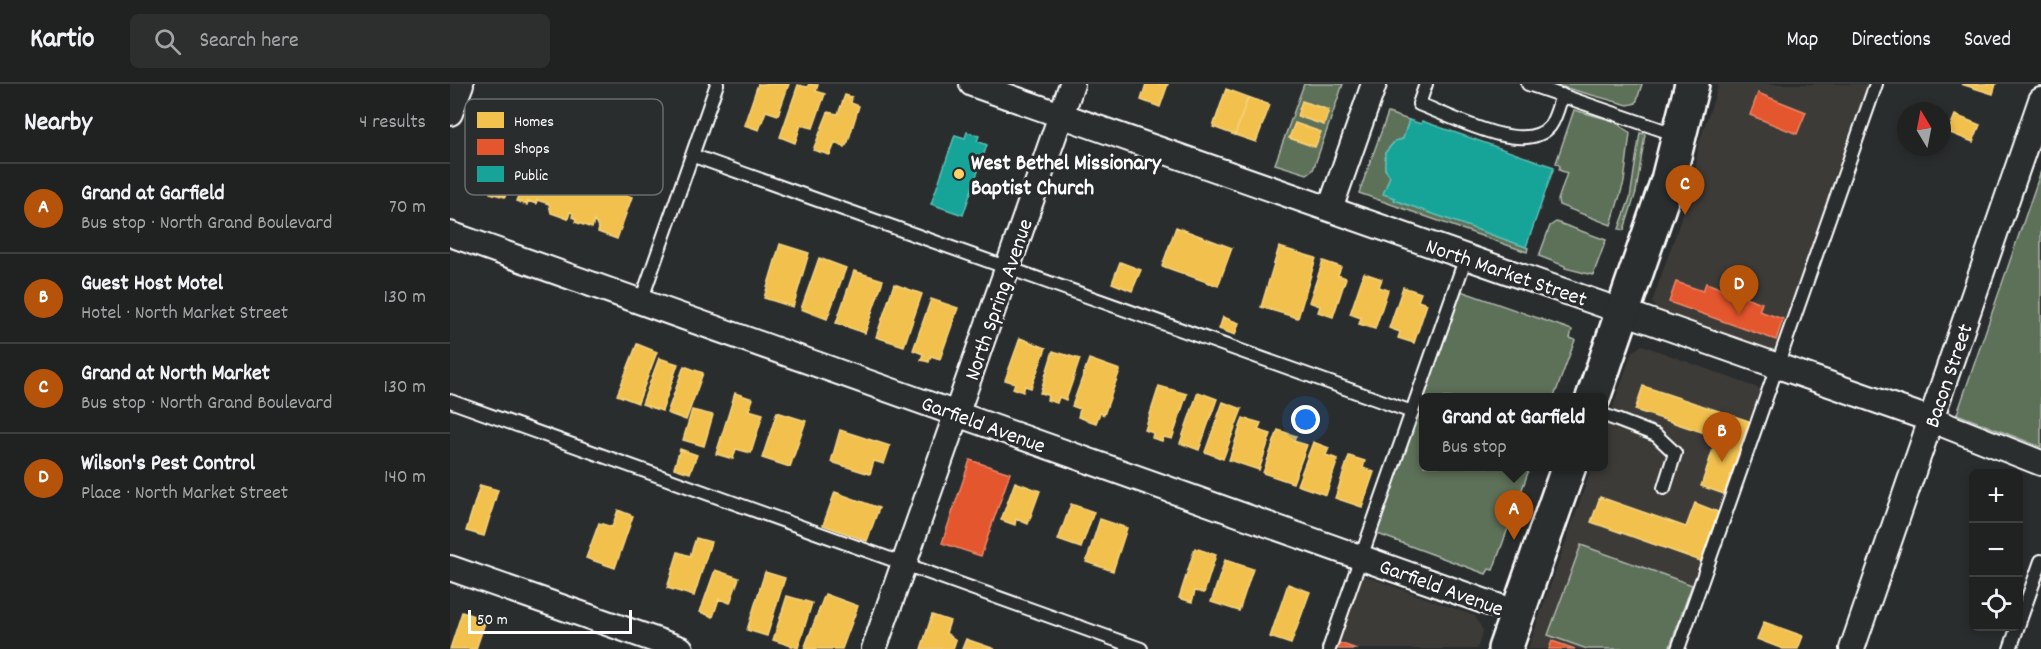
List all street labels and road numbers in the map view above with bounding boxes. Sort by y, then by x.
street label: North Spring Avenue [958,215,1042,385]
street label: North Market Street [1421,232,1591,316]
street label: Bacon Street [1918,320,1983,432]
street label: Garfield Avenue [916,389,1049,463]
street label: Garfield Avenue [1374,552,1507,626]

